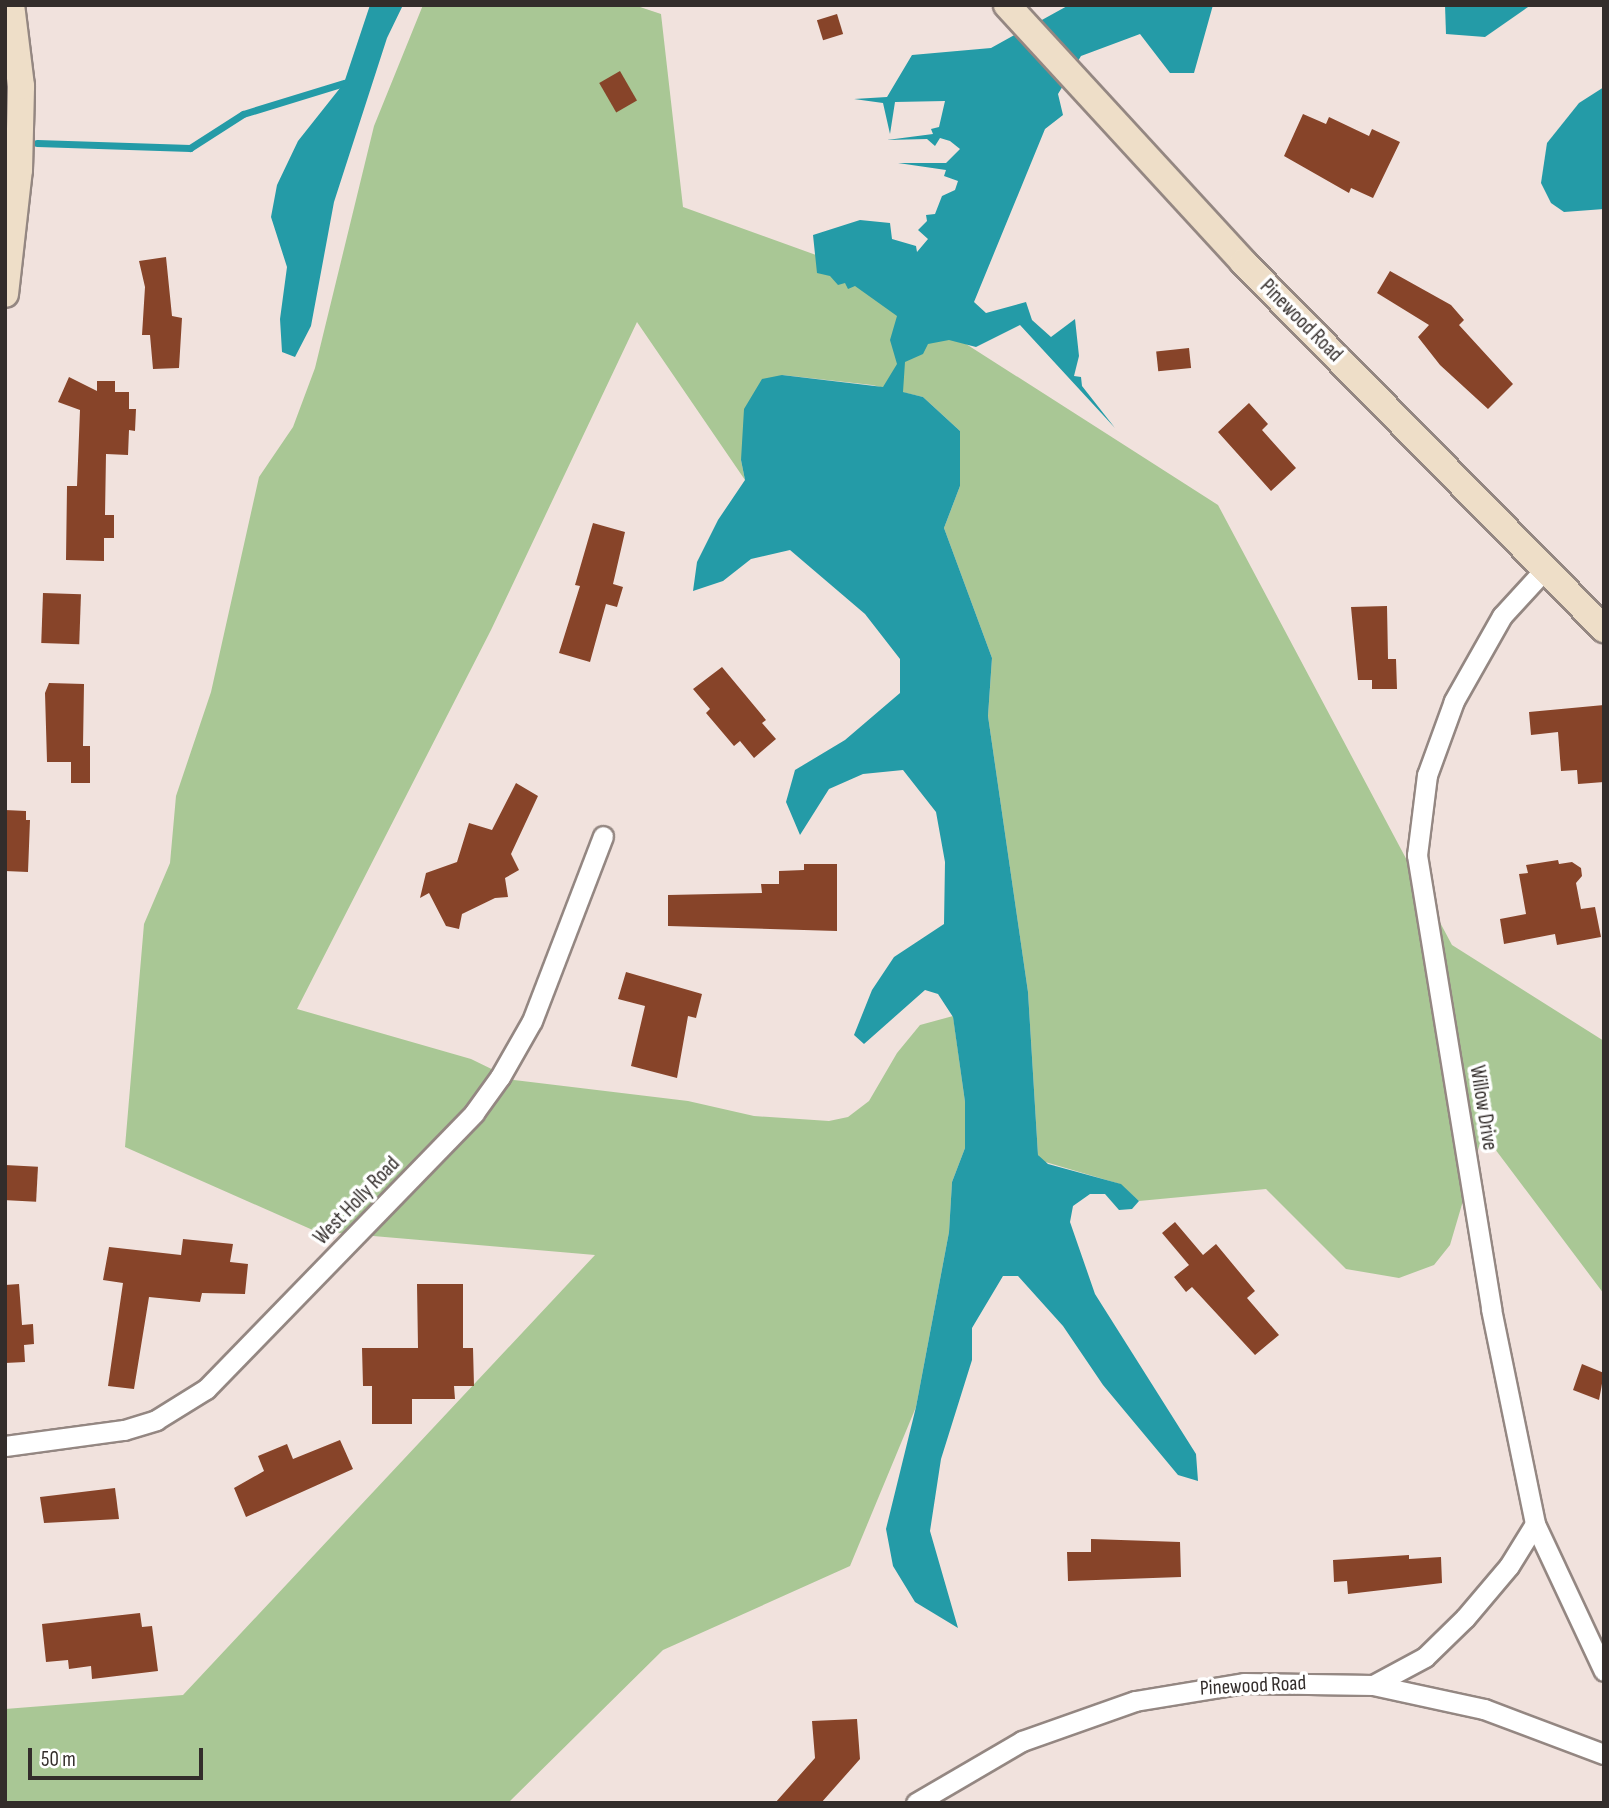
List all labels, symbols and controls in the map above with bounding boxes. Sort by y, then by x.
street label: Pinewood Road [1254,274,1348,368]
street label: Willow Drive [1464,1064,1502,1152]
street label: West Holly Road [309,1152,405,1250]
street label: Pinewood Road [1199,1671,1307,1701]
scale bar [32,1734,206,1778]
text: 50 m [41,1747,76,1772]

